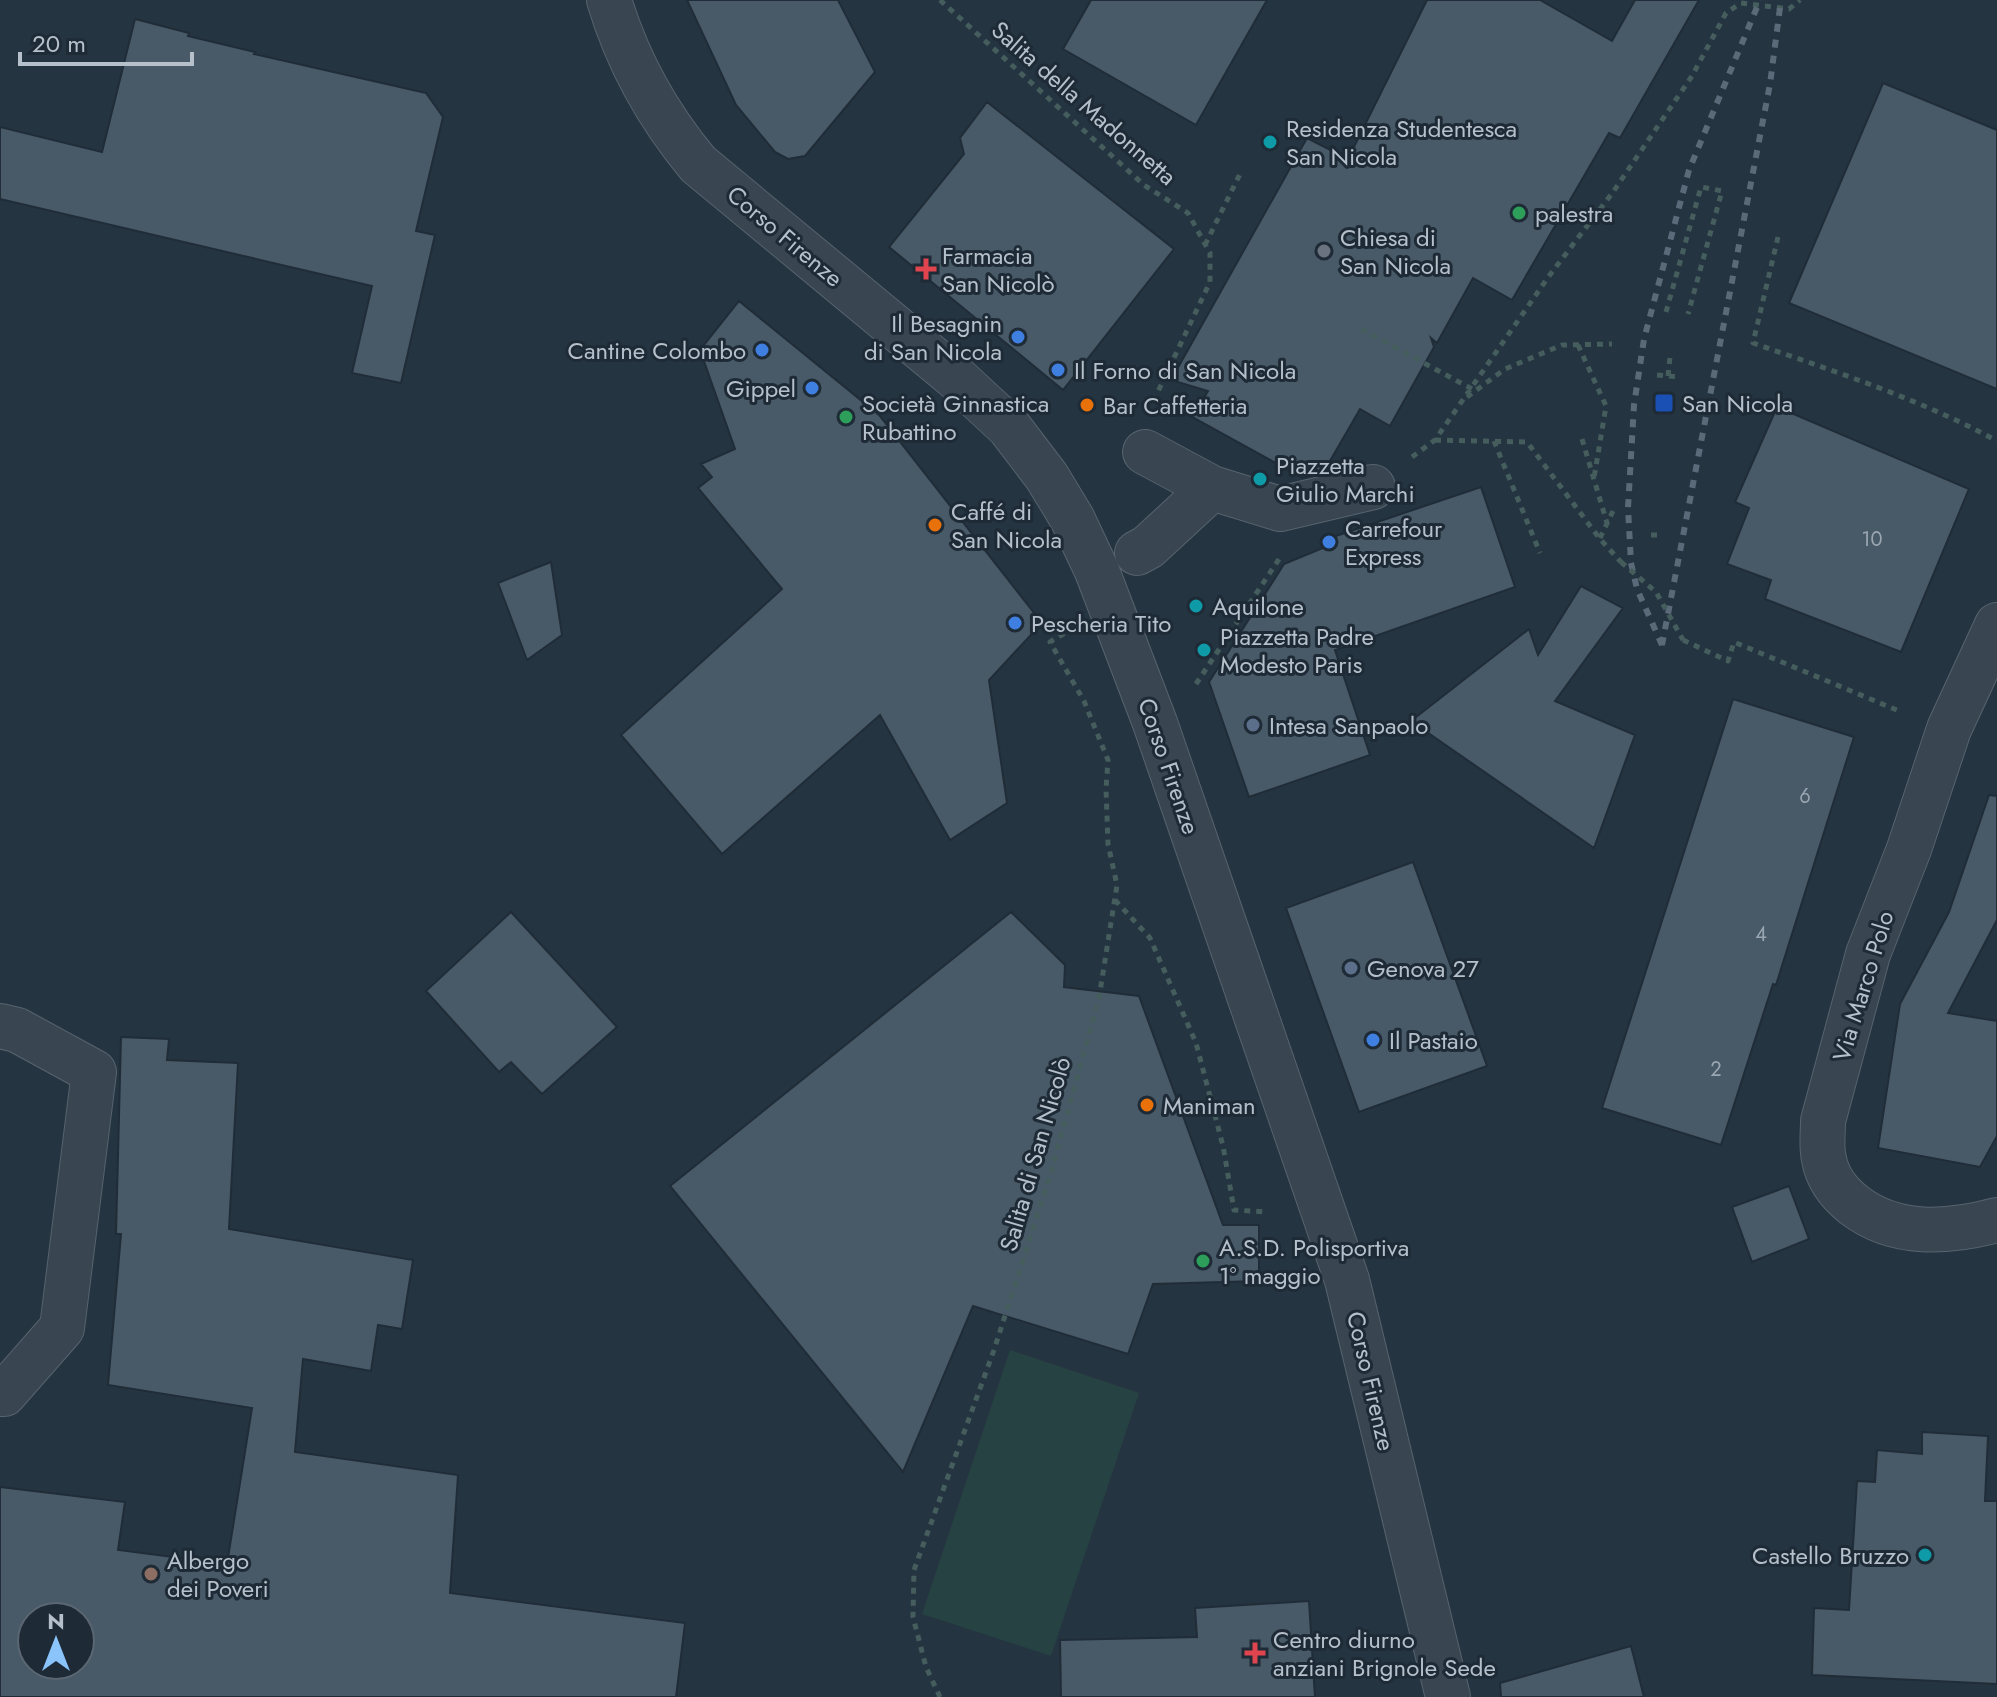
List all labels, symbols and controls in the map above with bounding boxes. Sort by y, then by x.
street label: Salita della Madonnetta [984,13,1184,193]
scale bar [20,16,192,66]
text: 20 m [32,26,86,61]
place label: Residenza Studentesca San Nicola [1286,111,1517,174]
marker: Residenza Studentesca San Nicola [1261,133,1279,151]
street label: Corso Firenze [719,177,851,295]
place label: palestra [1535,196,1613,231]
marker: palestra [1510,204,1528,222]
place label: Chiesa di San Nicola [1340,220,1451,283]
place label: Farmacia San Nicolò [942,238,1055,301]
marker: Chiesa di San Nicola [1315,242,1333,260]
marker: Farmacia San Nicolò [917,260,935,278]
place label: Il Besagnin di San Nicola [864,306,1002,369]
marker: Il Besagnin di San Nicola [1009,328,1027,346]
place label: Cantine Colombo [568,333,746,368]
marker: Cantine Colombo [753,341,771,359]
place label: Il Forno di San Nicola [1074,353,1296,388]
marker: Il Forno di San Nicola [1049,361,1067,379]
place label: Gippel [726,371,796,406]
marker: Gippel [803,379,821,397]
place label: Società Ginnastica Rubattino [862,386,1049,449]
place label: San Nicola [1682,386,1793,421]
place label: Bar Caffetteria [1103,388,1247,423]
marker: San Nicola [1653,392,1675,414]
marker: Bar Caffetteria [1078,396,1096,414]
marker: Società Ginnastica Rubattino [837,408,855,426]
place label: Piazzetta Giulio Marchi [1276,448,1415,511]
marker: Piazzetta Giulio Marchi [1251,470,1269,488]
place label: Caffé di San Nicola [951,494,1062,557]
place label: Carrefour Express [1345,511,1443,574]
marker: Caffé di San Nicola [926,516,944,534]
house number: 10 [1862,525,1883,554]
marker: Carrefour Express [1320,533,1338,551]
place label: Aquilone [1212,589,1304,624]
marker: Aquilone [1187,597,1205,615]
place label: Pescheria Tito [1031,606,1171,641]
marker: Pescheria Tito [1006,614,1024,632]
place label: Piazzetta Padre Modesto Paris [1220,619,1374,682]
marker: Piazzetta Padre Modesto Paris [1195,641,1213,659]
street label: Corso Firenze [1129,693,1209,839]
place label: Intesa Sanpaolo [1269,708,1428,743]
marker: Intesa Sanpaolo [1244,716,1262,734]
house number: 6 [1799,782,1811,811]
street label: Via Marco Polo [1824,906,1902,1066]
house number: 4 [1755,920,1767,949]
place label: Genova 27 [1367,951,1479,986]
marker: Genova 27 [1342,959,1360,977]
place label: Il Pastaio [1389,1023,1478,1058]
marker: Il Pastaio [1364,1031,1382,1049]
street label: Salita di San Nicolò [991,1053,1079,1255]
house number: 2 [1710,1055,1722,1084]
place label: Maniman [1163,1088,1256,1123]
marker: Maniman [1138,1096,1156,1114]
place label: A.S.D. Polisportiva 1° maggio [1219,1230,1409,1293]
marker: A.S.D. Polisportiva 1° maggio [1194,1252,1212,1270]
street label: Corso Firenze [1338,1308,1404,1454]
place label: Castello Bruzzo [1752,1538,1909,1573]
place label: Albergo dei Poveri [167,1543,269,1606]
marker: Castello Bruzzo [1916,1546,1934,1564]
marker: Albergo dei Poveri [142,1565,160,1583]
north arrow [16,1601,96,1681]
text: N [47,1605,65,1637]
place label: Centro diurno anziani Brignole Sede [1273,1622,1496,1685]
marker: Centro diurno anziani Brignole Sede [1244,1642,1266,1664]

